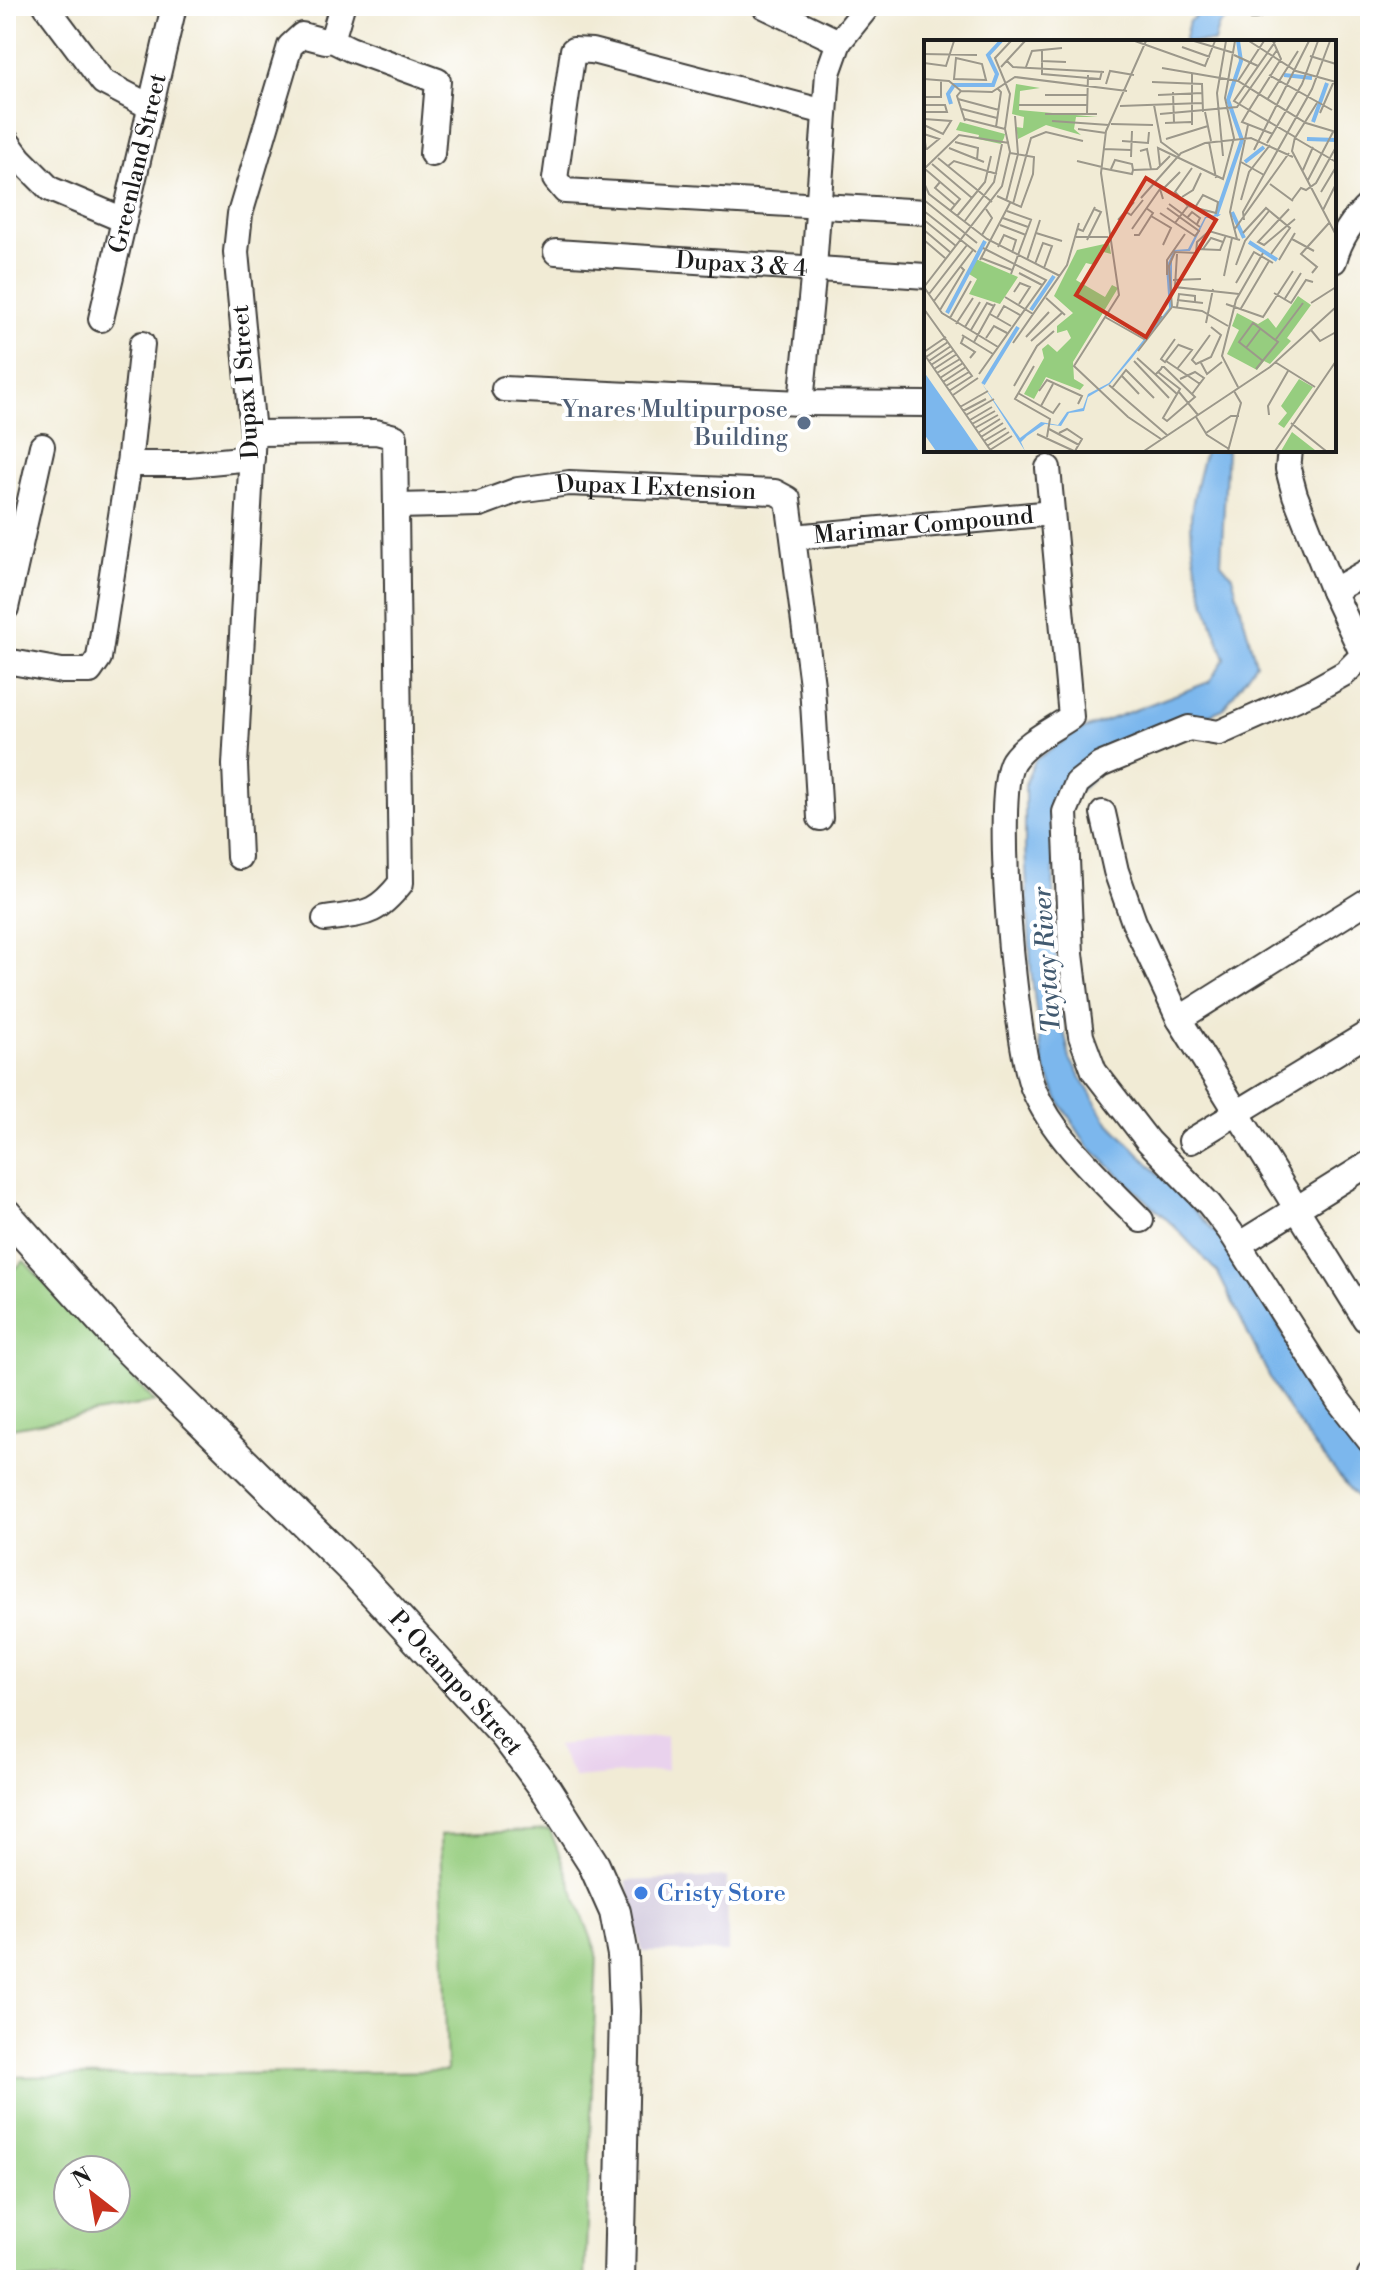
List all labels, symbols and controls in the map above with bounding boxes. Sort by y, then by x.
inset map [924,40,1336,452]
street label: Greenland Street [103,70,174,256]
street label: Dupax 3 & 4 [675,246,808,284]
street label: Dupax I Street [226,303,266,460]
place label: Ynares Multipurpose Building [560,395,789,453]
marker: Ynares Multipurpose Building [795,414,813,432]
street label: Dupax 1 Extension [554,468,757,507]
street label: Marimar Compound [812,501,1035,551]
water label: Taytay River [1026,885,1068,1034]
street label: P. Ocampo Street [382,1604,529,1762]
place label: Cristy Store [657,1879,786,1909]
marker: Cristy Store [632,1884,650,1902]
north arrow [52,2154,132,2234]
text: N [68,2162,97,2194]

